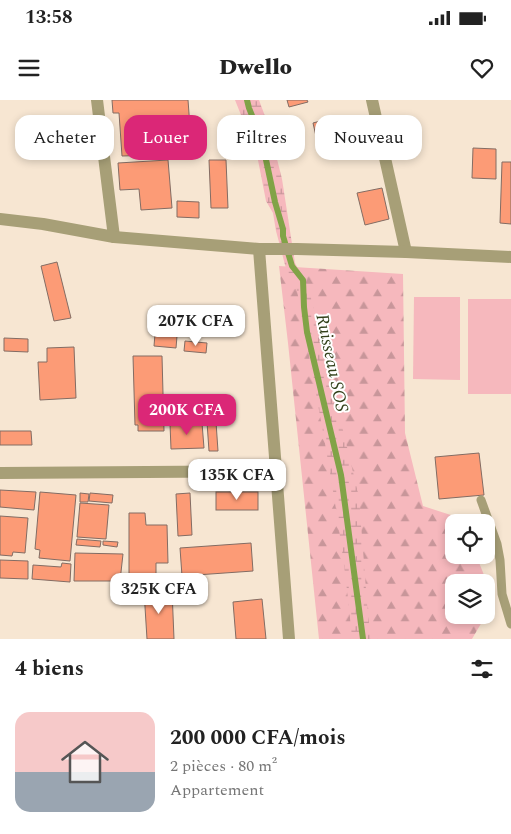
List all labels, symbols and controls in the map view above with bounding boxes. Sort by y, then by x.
text: 13:58 [25,3,73,32]
text: Dwello [219,51,292,84]
icon: menu [15,54,43,82]
icon: heart [468,54,496,82]
chip: Acheter [15,115,114,160]
chip: Louer [124,115,207,160]
chip: Filtres [217,115,305,160]
chip: Nouveau [315,115,422,160]
pin: 207K CFA [144,304,248,347]
text: 207K CFA [158,309,234,333]
water label: Ruisseau SOS [308,311,356,415]
pin: 200K CFA [135,394,239,436]
text: 200K CFA [149,398,225,422]
pin: 135K CFA [185,458,289,501]
text: 135K CFA [199,463,275,487]
map controls [445,514,495,624]
button: locate [445,514,495,564]
pin: 325K CFA [107,572,211,615]
button: layers [445,574,495,624]
text: 325K CFA [121,577,197,601]
text: 4 biens [15,653,84,685]
icon: filters [468,655,496,683]
text: 200 000 CFA/mois [170,722,346,754]
icon: home [55,732,115,792]
text: 2 pièces · 80 m² [170,754,277,778]
text: Appartement [170,778,264,802]

